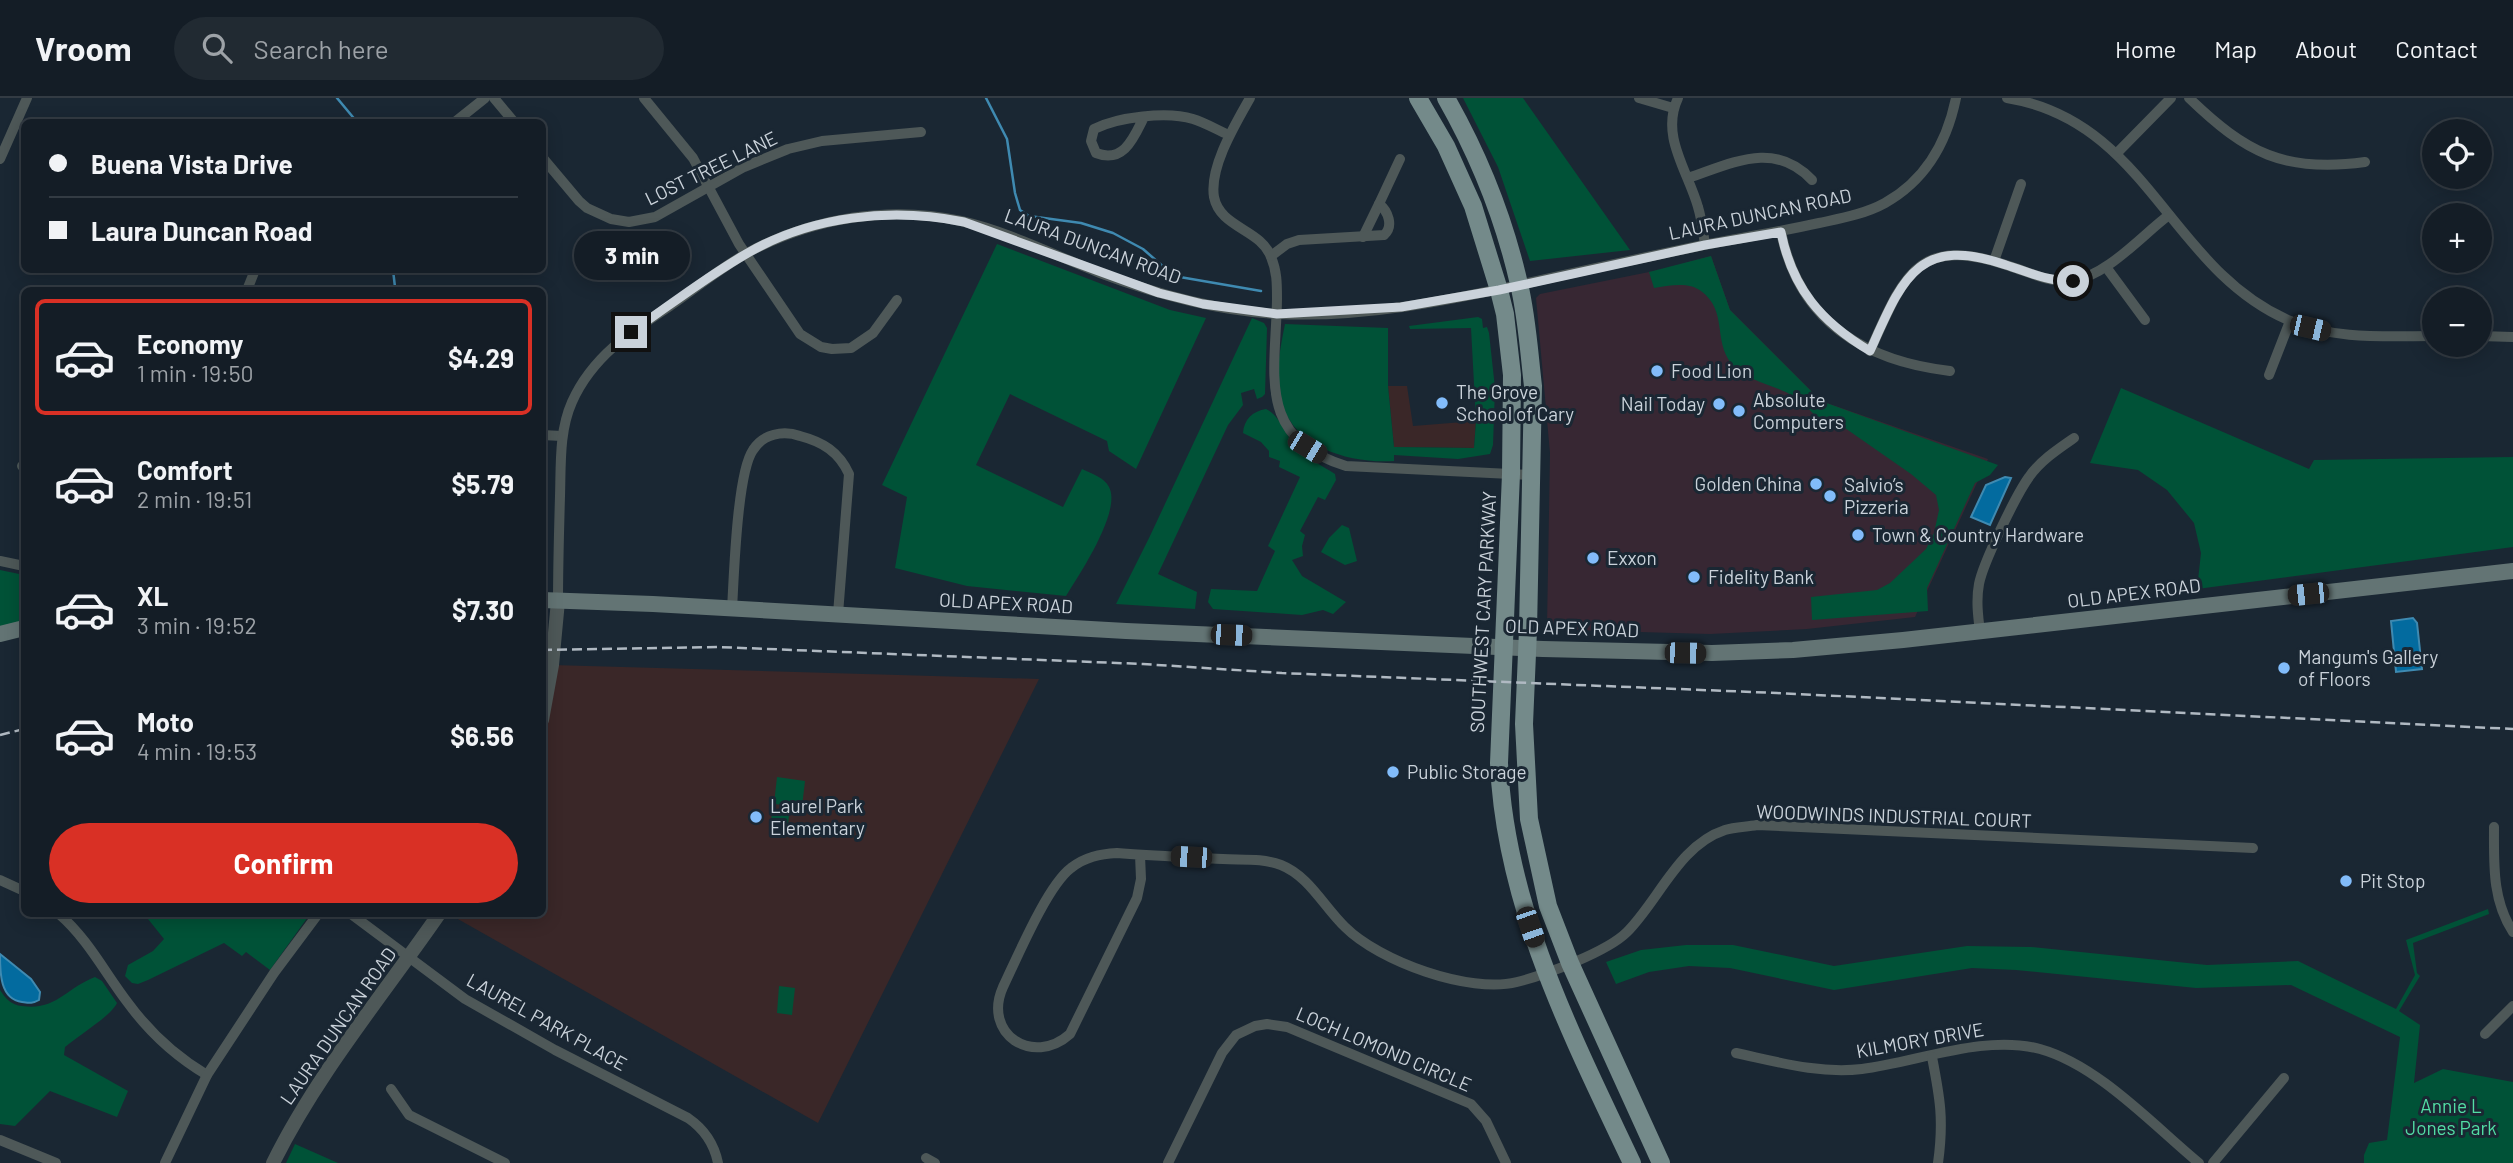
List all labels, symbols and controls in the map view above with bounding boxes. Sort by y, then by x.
search box [174,17,664,80]
text: Vroom [35,28,132,68]
icon: search [198,29,236,67]
text: Search here [254,33,389,64]
text: Home [2115,34,2176,63]
text: Map [2214,34,2257,63]
text: About [2295,34,2357,63]
text: Contact [2395,34,2478,63]
map controls [2422,119,2492,357]
button: locate [2422,119,2492,189]
street label: LOST TREE LANE [641,126,781,210]
text: Buena Vista Drive [91,148,293,179]
street label: LAURA DUNCAN ROAD [1666,183,1853,244]
street label: LAURA DUNCAN ROAD [1002,203,1185,288]
button: + [2422,203,2492,273]
text: Laura Duncan Road [91,215,313,246]
callout: 3 min [573,230,689,280]
text: 3 min [605,241,659,269]
route start [2057,265,2089,297]
button: − [2422,287,2492,357]
car [2288,313,2333,343]
route end [615,316,647,348]
icon: car [53,326,116,389]
text: Economy [137,328,243,359]
text: $4.29 [448,342,514,373]
text: 1 min · 19:50 [137,359,254,387]
place label: Food Lion [1671,359,1752,382]
marker: Food Lion [1649,363,1665,379]
place label: The Grove School of Cary [1456,380,1574,425]
place label: Absolute Computers [1753,388,1844,433]
place label: Nail Today [1621,392,1705,415]
marker: The Grove School of Cary [1434,395,1450,411]
marker: Nail Today [1711,396,1727,412]
marker: Absolute Computers [1731,403,1747,419]
car [1284,427,1331,467]
icon: car [53,452,116,515]
text: Comfort [137,454,233,485]
text: $5.79 [451,468,514,499]
place label: Golden China [1695,472,1802,495]
place label: Salvio’s Pizzeria [1844,473,1909,518]
marker: Golden China [1808,476,1824,492]
text: 2 min · 19:51 [137,485,252,513]
marker: Salvio’s Pizzeria [1822,488,1838,504]
street label: SOUTHWEST CARY PARKWAY [1465,490,1500,733]
place label: Town & Country Hardware [1872,523,2084,546]
marker: Town & Country Hardware [1850,527,1866,543]
place label: Exxon [1607,546,1657,569]
marker: Exxon [1585,550,1601,566]
place label: Fidelity Bank [1708,565,1814,588]
marker: Fidelity Bank [1686,569,1702,585]
street label: OLD APEX ROAD [2066,573,2202,612]
icon: car [53,578,116,641]
text: XL [137,580,168,611]
car [2287,581,2330,607]
street label: OLD APEX ROAD [938,588,1074,617]
text: $7.30 [452,594,514,625]
text: 3 min · 19:52 [137,611,257,639]
street label: OLD APEX ROAD [1505,614,1639,641]
car [1210,624,1253,646]
car [1664,642,1707,664]
place label: Mangum's Gallery of Floors [2298,645,2439,690]
marker: Mangum's Gallery of Floors [2276,660,2292,676]
icon: car [53,704,116,767]
text: Moto [137,706,194,737]
text: $6.56 [450,720,514,751]
text: 4 min · 19:53 [137,737,257,765]
place label: Public Storage [1407,760,1527,783]
marker: Public Storage [1385,764,1401,780]
place label: Laurel Park Elementary [770,794,865,839]
street label: WOODWINDS INDUSTRIAL COURT [1756,799,2032,832]
marker: Laurel Park Elementary [748,809,764,825]
button: Confirm [49,823,518,903]
car [1170,845,1213,869]
place label: Pit Stop [2360,869,2425,892]
marker: Pit Stop [2338,873,2354,889]
car [1514,904,1547,950]
street label: LAURA DUNCAN ROAD [275,943,400,1109]
street label: LAUREL PARK PLACE [463,968,631,1075]
street label: LOCH LOMOND CIRCLE [1293,1001,1475,1096]
street label: KILMORY DRIVE [1854,1017,1986,1062]
park label: Annie L Jones Park [2405,1094,2497,1139]

